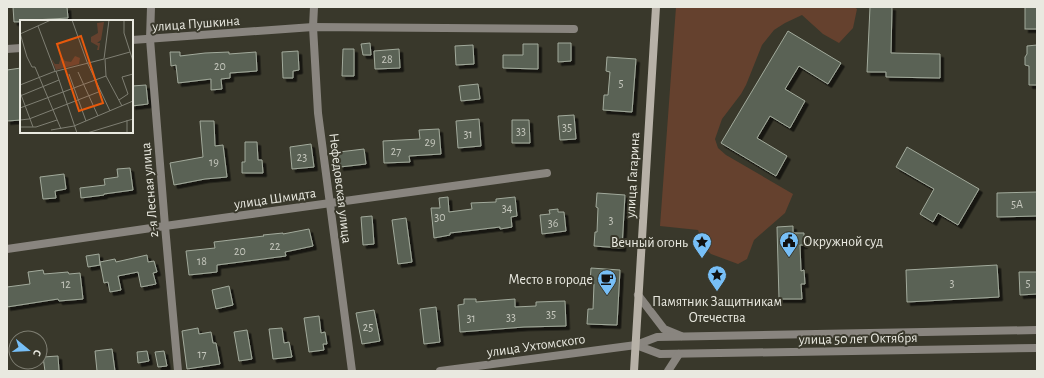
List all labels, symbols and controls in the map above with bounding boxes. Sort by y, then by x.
street label: улица Пушкина [151,14,241,34]
inset map [20,20,133,133]
house number: 28 [381,53,393,65]
house number: 20 [214,60,226,72]
house number: 5 [618,77,624,89]
house number: 35 [562,121,572,133]
house number: 33 [516,125,526,137]
house number: 31 [463,128,473,140]
street label: улица Гагарина [624,131,642,219]
street label: Нефедовская улица [326,132,354,245]
house number: 29 [424,136,436,148]
street label: 2-я Лесная улица [139,141,161,238]
house number: 27 [391,145,401,157]
house number: 23 [297,151,307,163]
house number: 19 [209,156,219,168]
street label: улица Шмидта [232,186,318,212]
house number: 5А [1011,198,1023,210]
house number: 34 [502,202,513,214]
house number: 30 [434,211,446,223]
house number: 3 [609,214,614,226]
house number: 36 [548,217,559,229]
public building icon: Окружной суд [778,230,800,258]
place icon: Вечный огонь [691,231,713,259]
place label: Окружной суд [803,235,883,249]
place label: Вечный огонь [611,236,688,250]
house number: 22 [270,240,281,252]
house number: 20 [234,245,246,257]
house number: 18 [197,255,207,267]
place icon: Памятник Защитникам Отечества [706,264,728,292]
cafe icon: Место в городе [596,268,618,296]
place label: Место в городе [508,273,593,287]
house number: 3 [950,277,955,289]
house number: 5 [1025,277,1031,289]
house number: 12 [61,278,71,290]
place label: Памятник Защитникам Отечества [652,295,782,325]
house number: 35 [546,308,556,320]
house number: 33 [506,311,516,323]
house number: 31 [466,312,476,324]
house number: 25 [363,321,373,333]
north arrow [8,330,48,370]
street label: улица 50 лет Октября [797,331,918,347]
street label: улица Ухтомского [485,332,586,360]
text: С [31,348,43,358]
house number: 17 [197,348,207,360]

